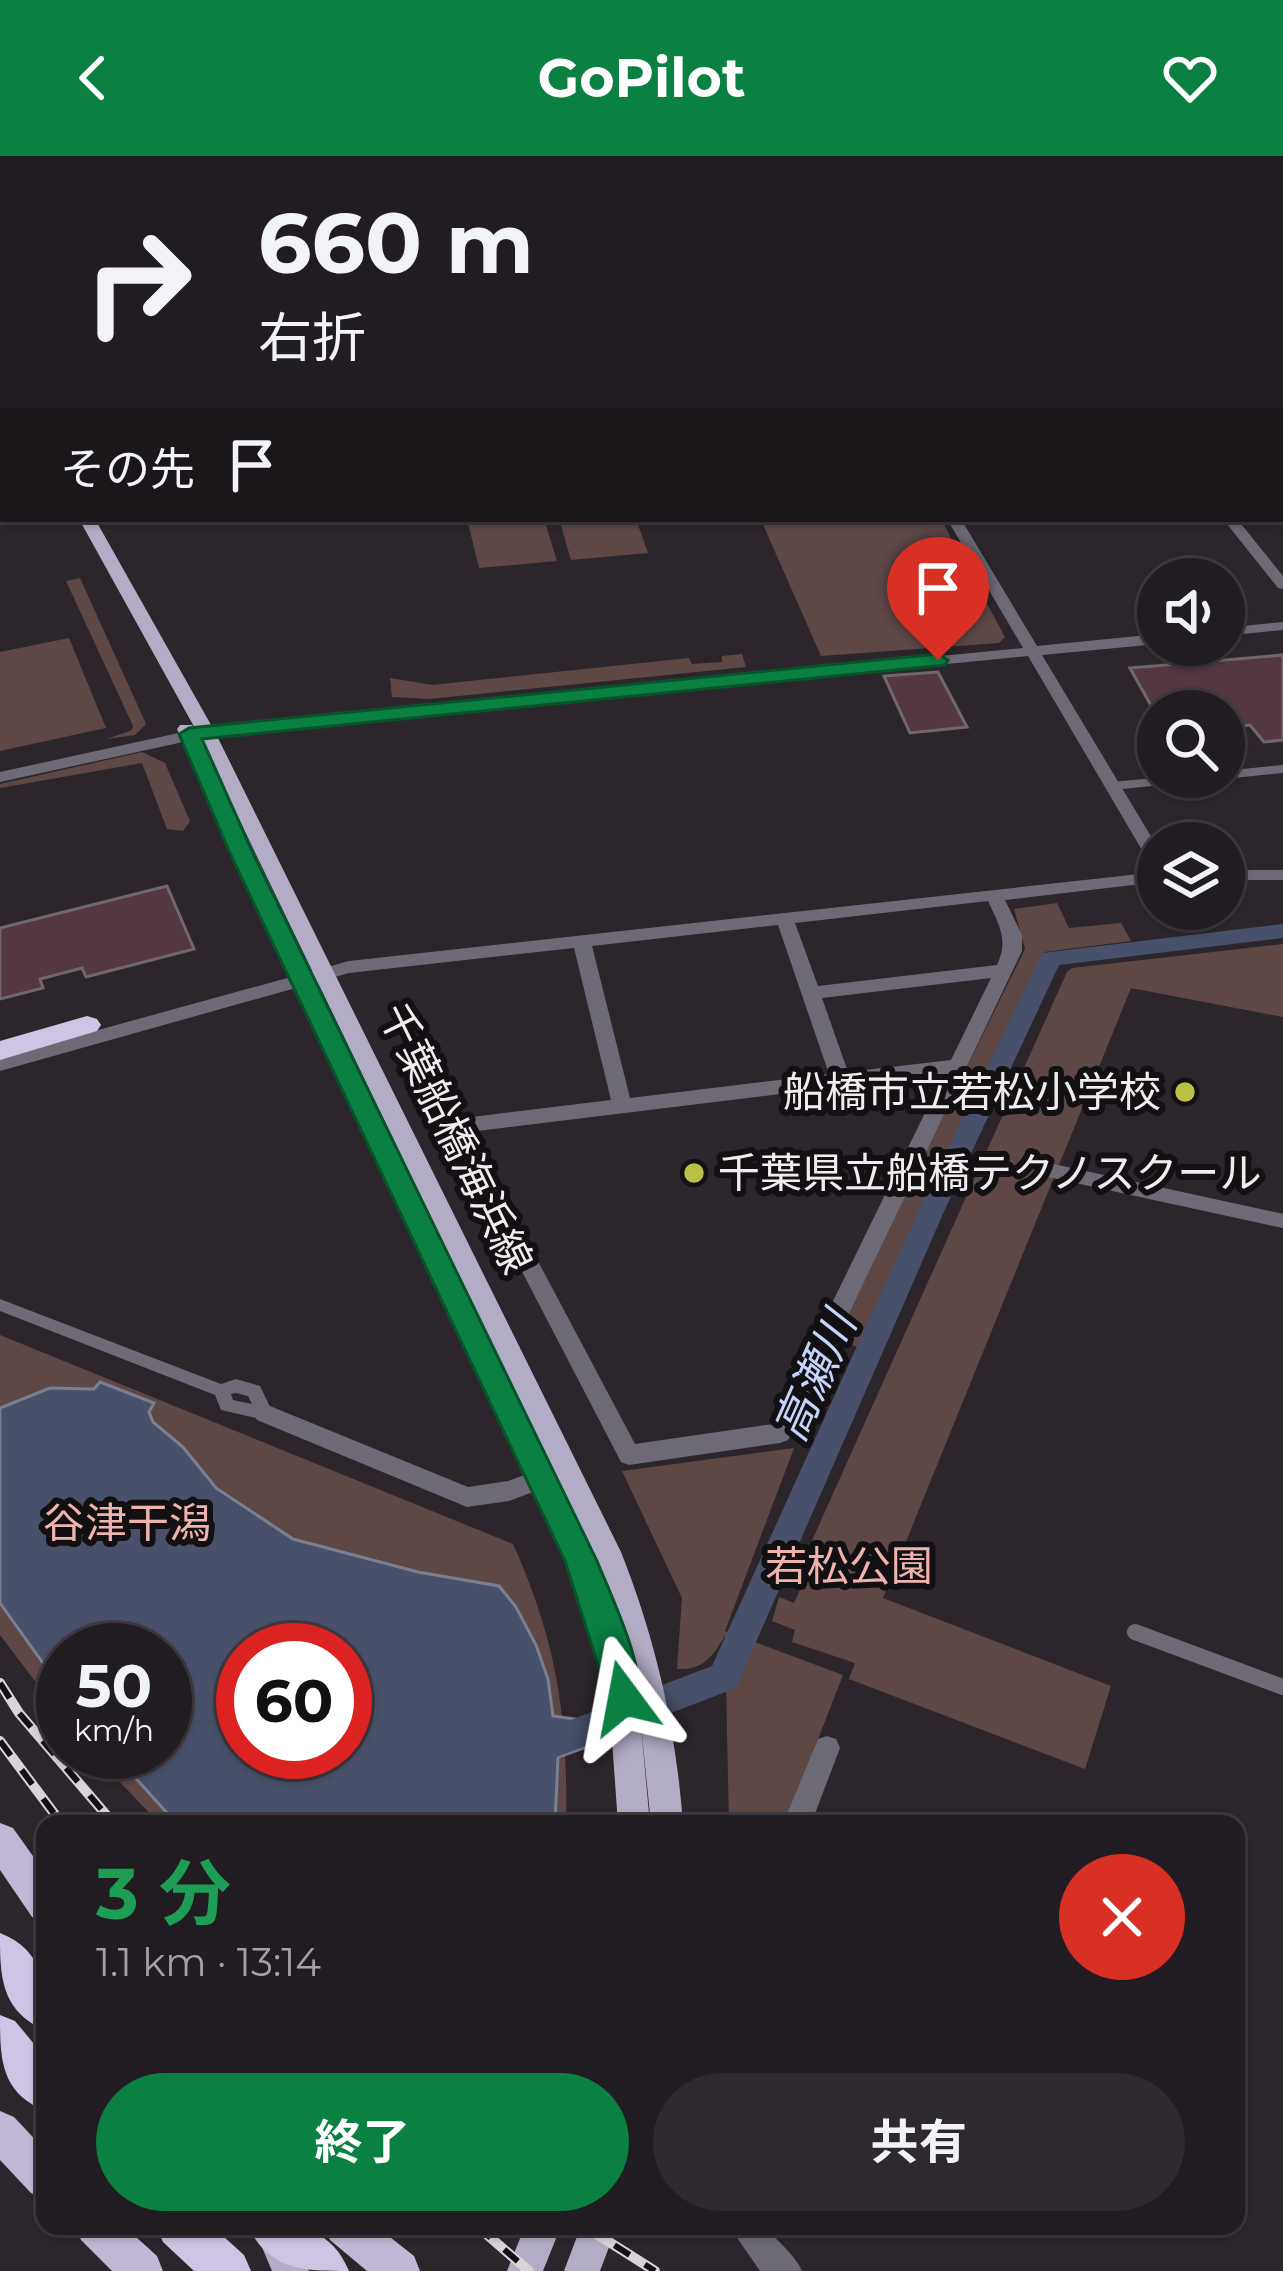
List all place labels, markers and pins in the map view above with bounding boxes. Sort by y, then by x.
pin [887,537,989,660]
place label: 船橋市立若松小学校 [783,1066,1161,1118]
marker: 船橋市立若松小学校 [1172,1079,1198,1105]
place label: 千葉県立船橋テクノスクール [718,1147,1261,1199]
marker: 千葉県立船橋テクノスクール [681,1160,707,1186]

